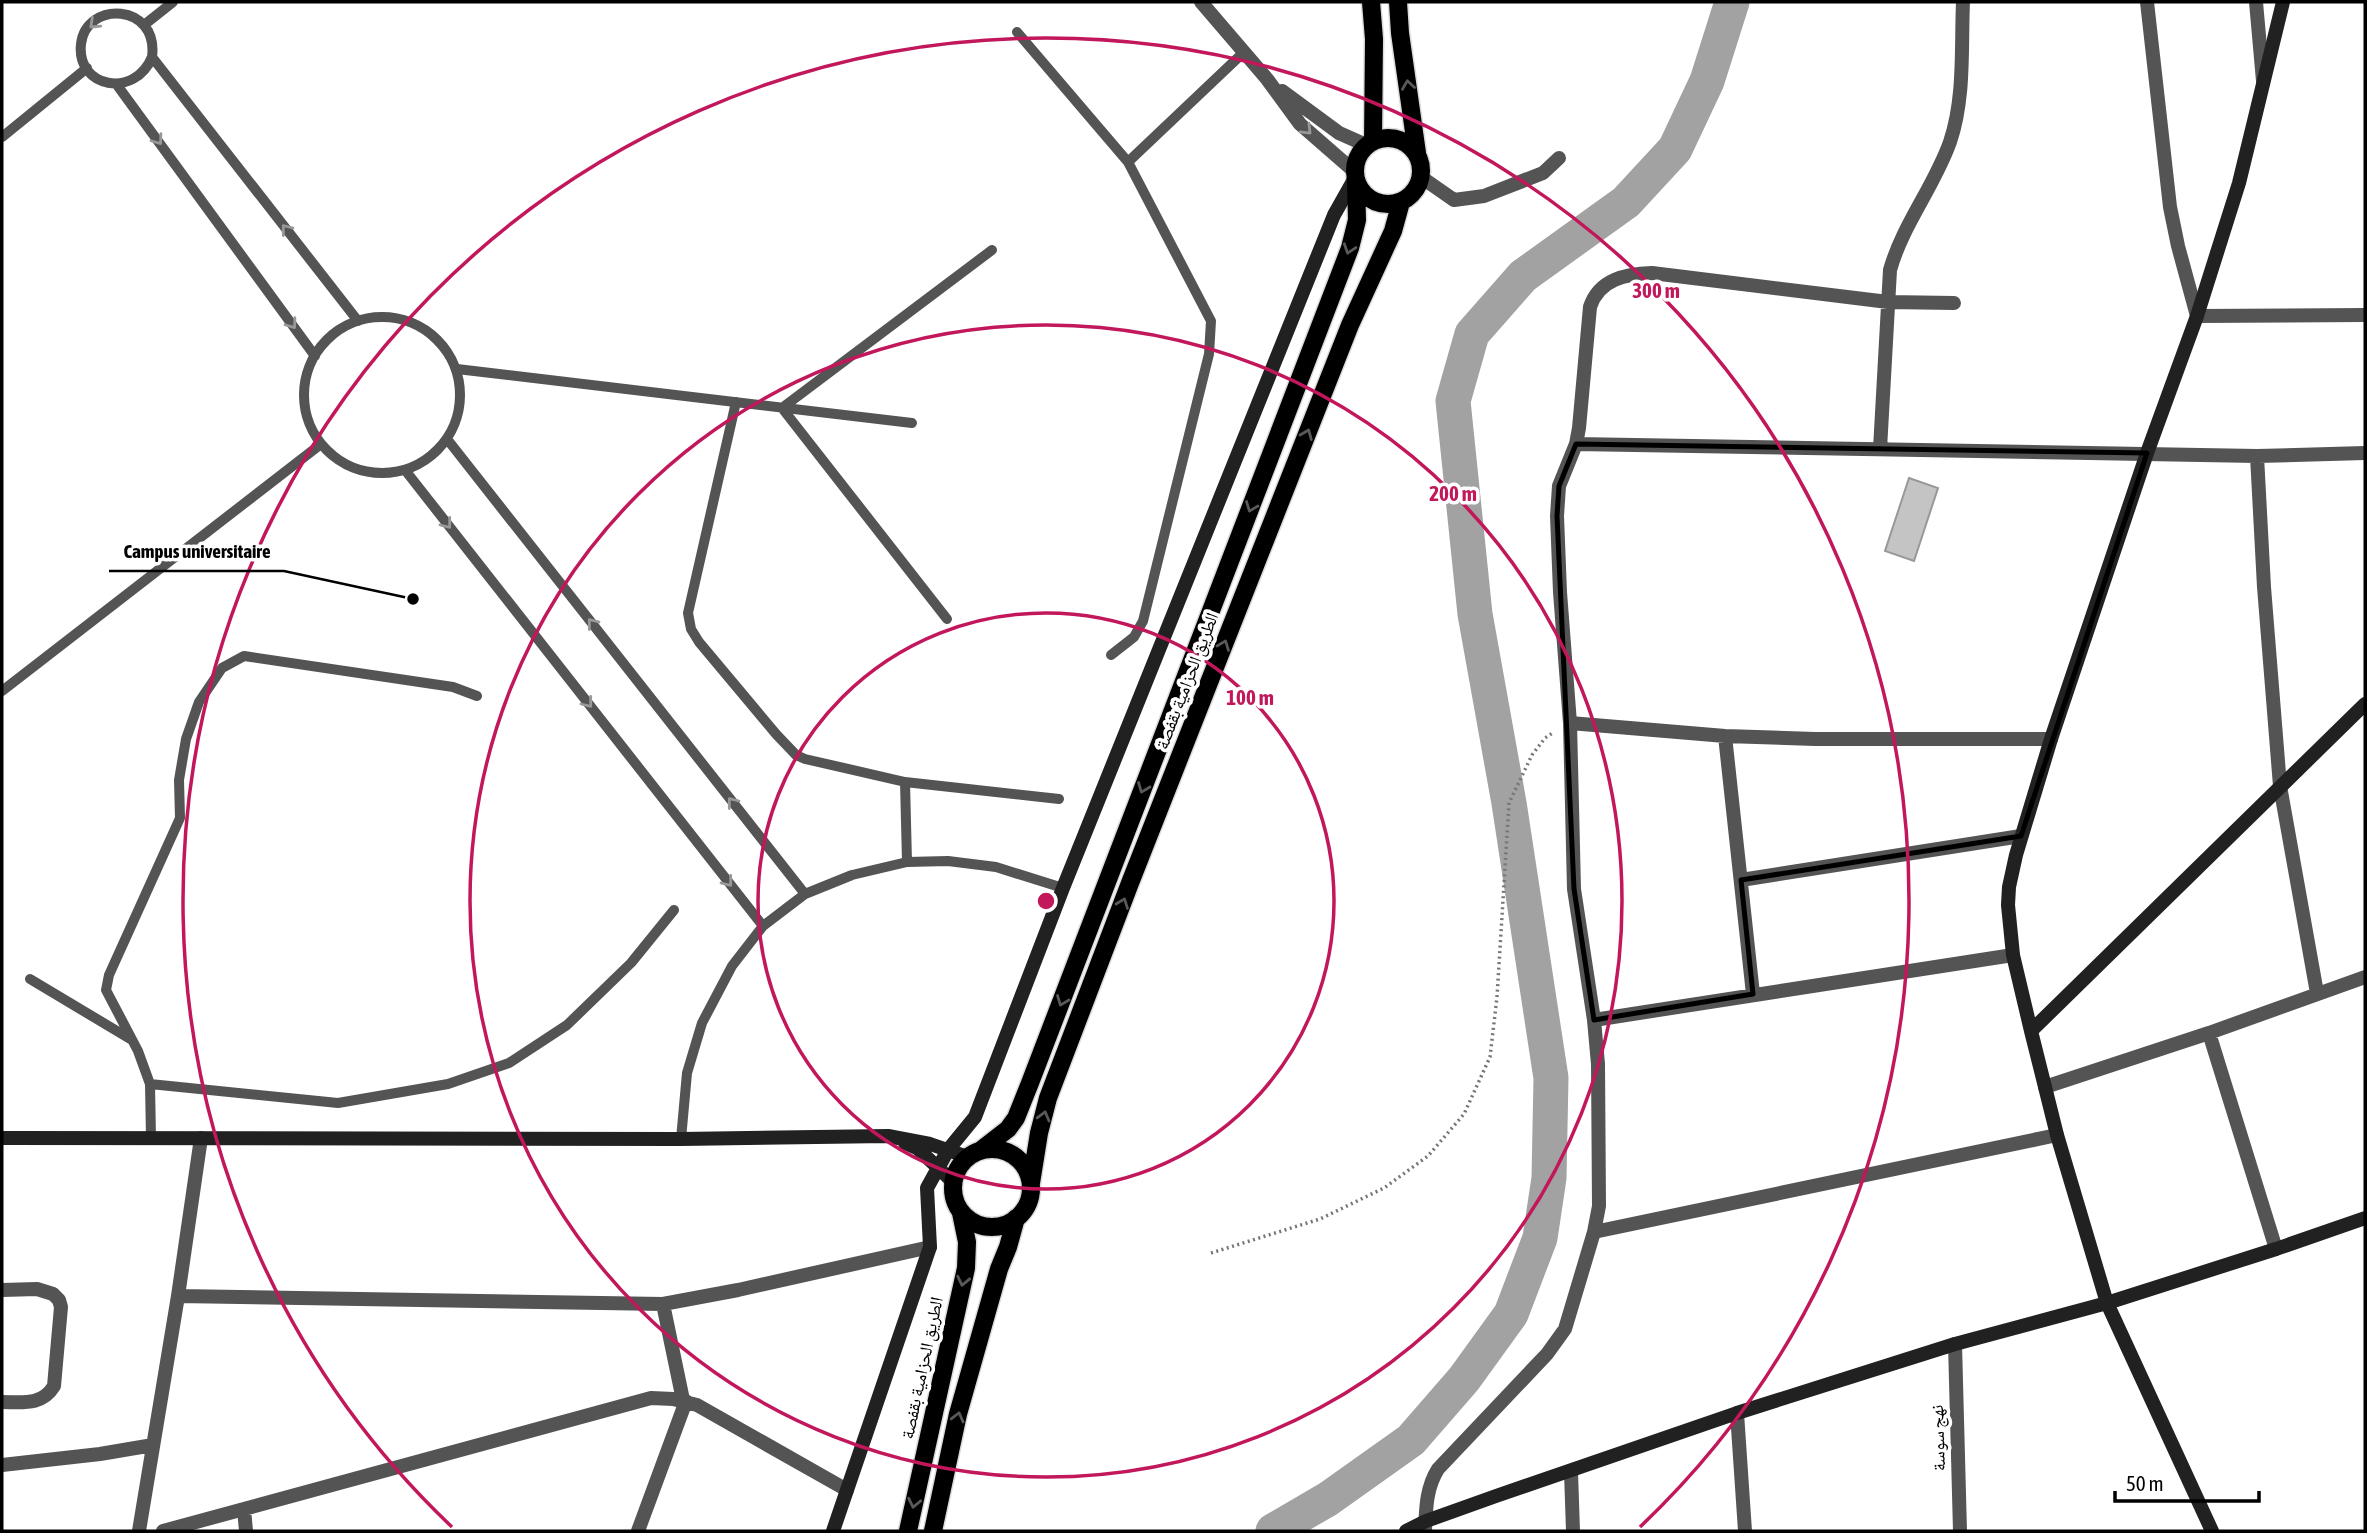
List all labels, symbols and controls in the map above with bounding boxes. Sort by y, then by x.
one-way arrow [89,15,102,28]
one-way arrow [1400,80,1415,91]
one-way arrow [1298,121,1311,134]
one-way arrow [149,132,162,145]
one-way arrow [282,224,294,237]
one-way arrow [1343,242,1357,254]
text: 300 m [1632,278,1680,302]
one-way arrow [283,316,296,328]
one-way arrow [1299,428,1313,440]
text: 200 m [1429,481,1477,505]
one-way arrow [1245,501,1259,513]
one-way arrow [439,516,452,529]
callout: Campus universitaire [109,531,284,571]
text: Campus universitaire [123,540,271,562]
street label: الطريق الحزامية بقفصة [1151,609,1223,753]
one-way arrow [587,619,600,631]
one-way arrow [1215,640,1229,652]
text: 100 m [1226,685,1274,709]
one-way arrow [579,695,592,708]
one-way arrow [1138,782,1152,794]
one-way arrow [728,798,741,810]
one-way arrow [720,874,732,887]
centre of rings [1034,889,1058,913]
one-way arrow [1114,897,1128,909]
one-way arrow [1056,994,1070,1006]
one-way arrow [1036,1110,1050,1122]
one-way arrow [957,1275,971,1287]
street label: الطريق الحزامية بقفصة [896,1295,948,1441]
street label: نهج سوسة [1926,1404,1951,1472]
one-way arrow [949,1411,964,1423]
scale bar [2115,1460,2258,1504]
text: 50 m [2126,1471,2164,1495]
one-way arrow [908,1497,923,1509]

